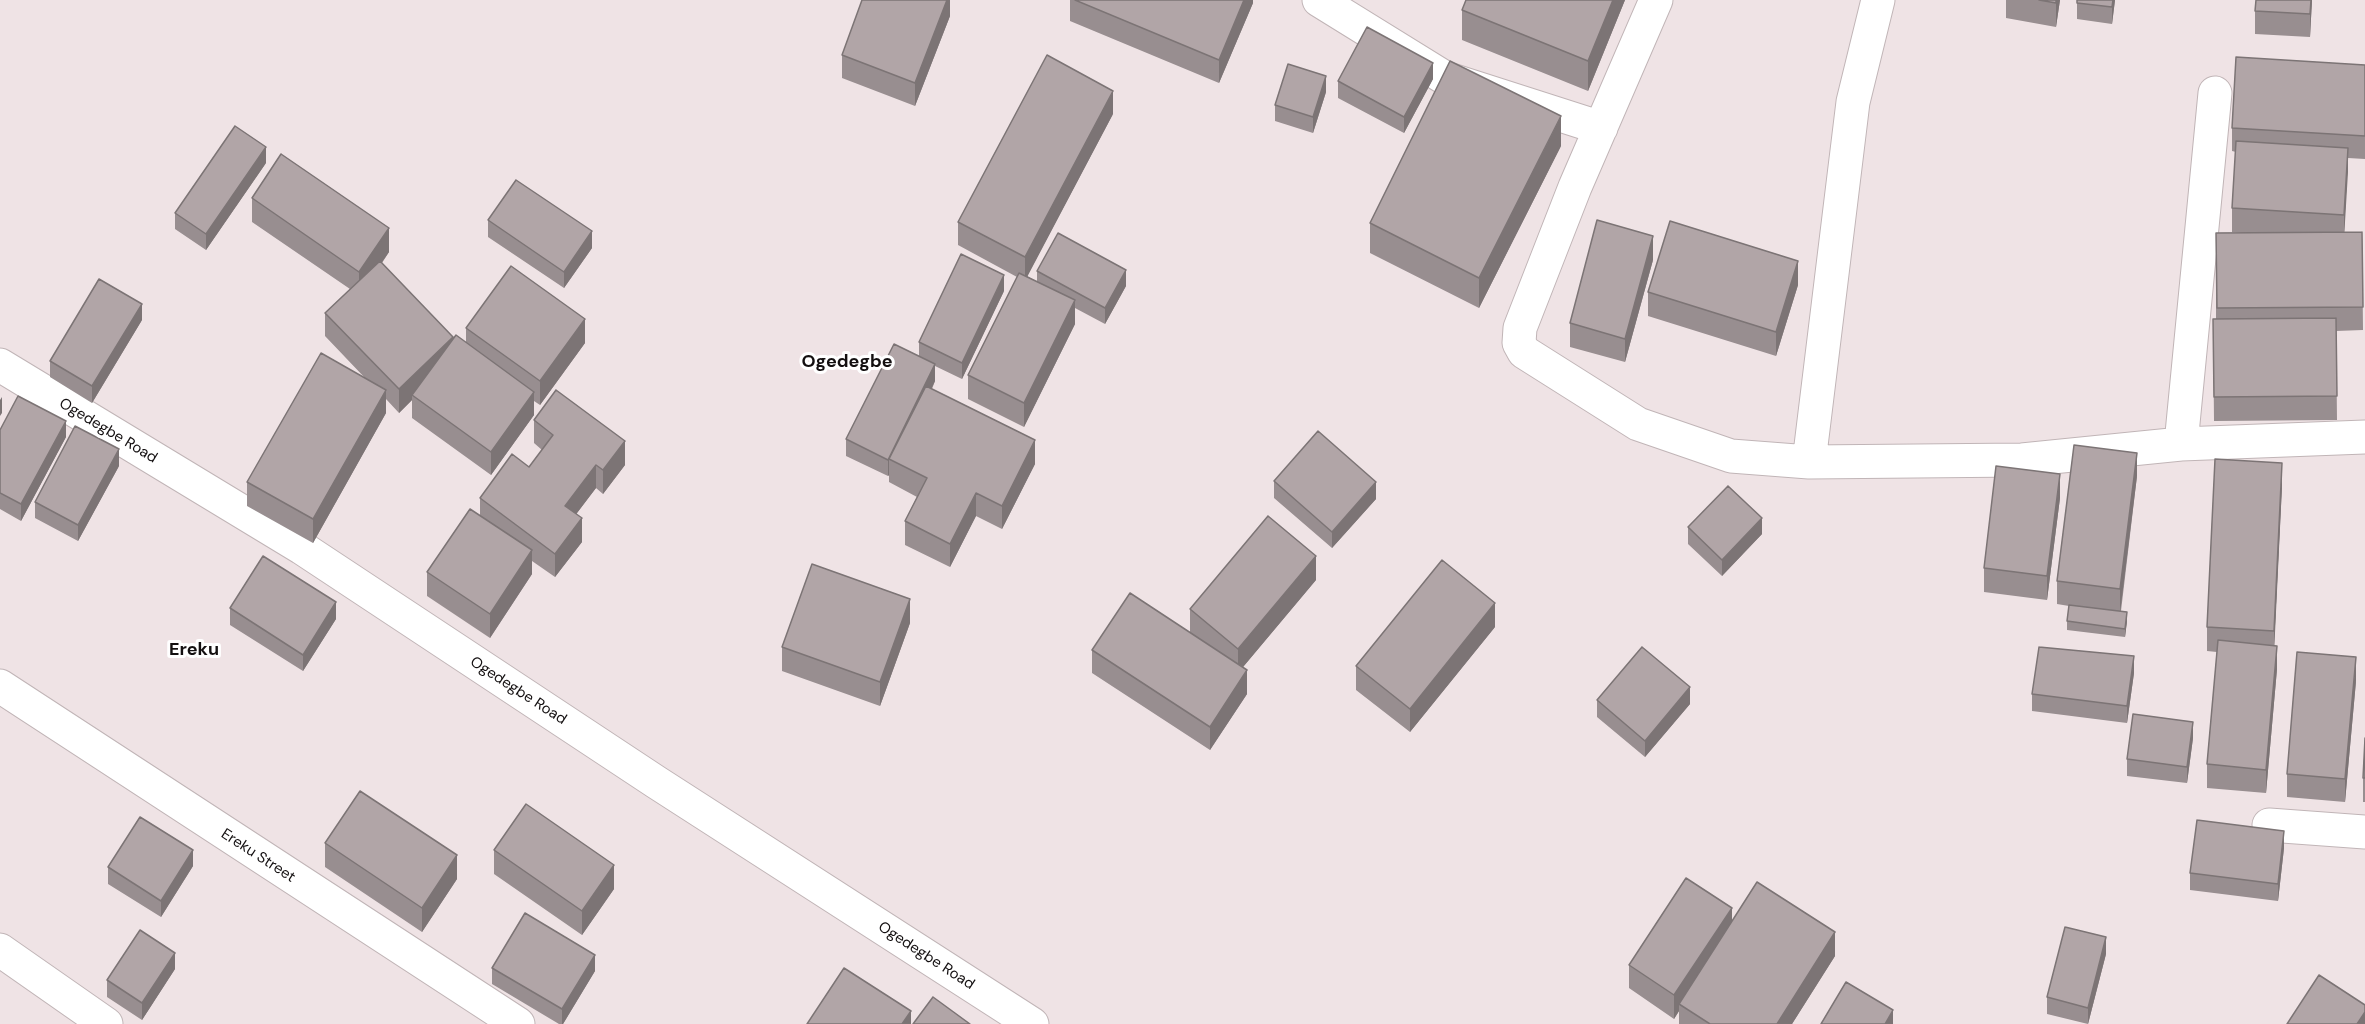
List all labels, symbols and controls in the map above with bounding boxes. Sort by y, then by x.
district label: Ogedegbe [801,351,893,373]
street label: Ogedegbe Road [56,395,160,467]
district label: Ereku [169,639,219,661]
street label: Ogedegbe Road [466,653,570,729]
street label: Ereku Street [217,825,299,887]
street label: Ogedegbe Road [874,918,978,994]

